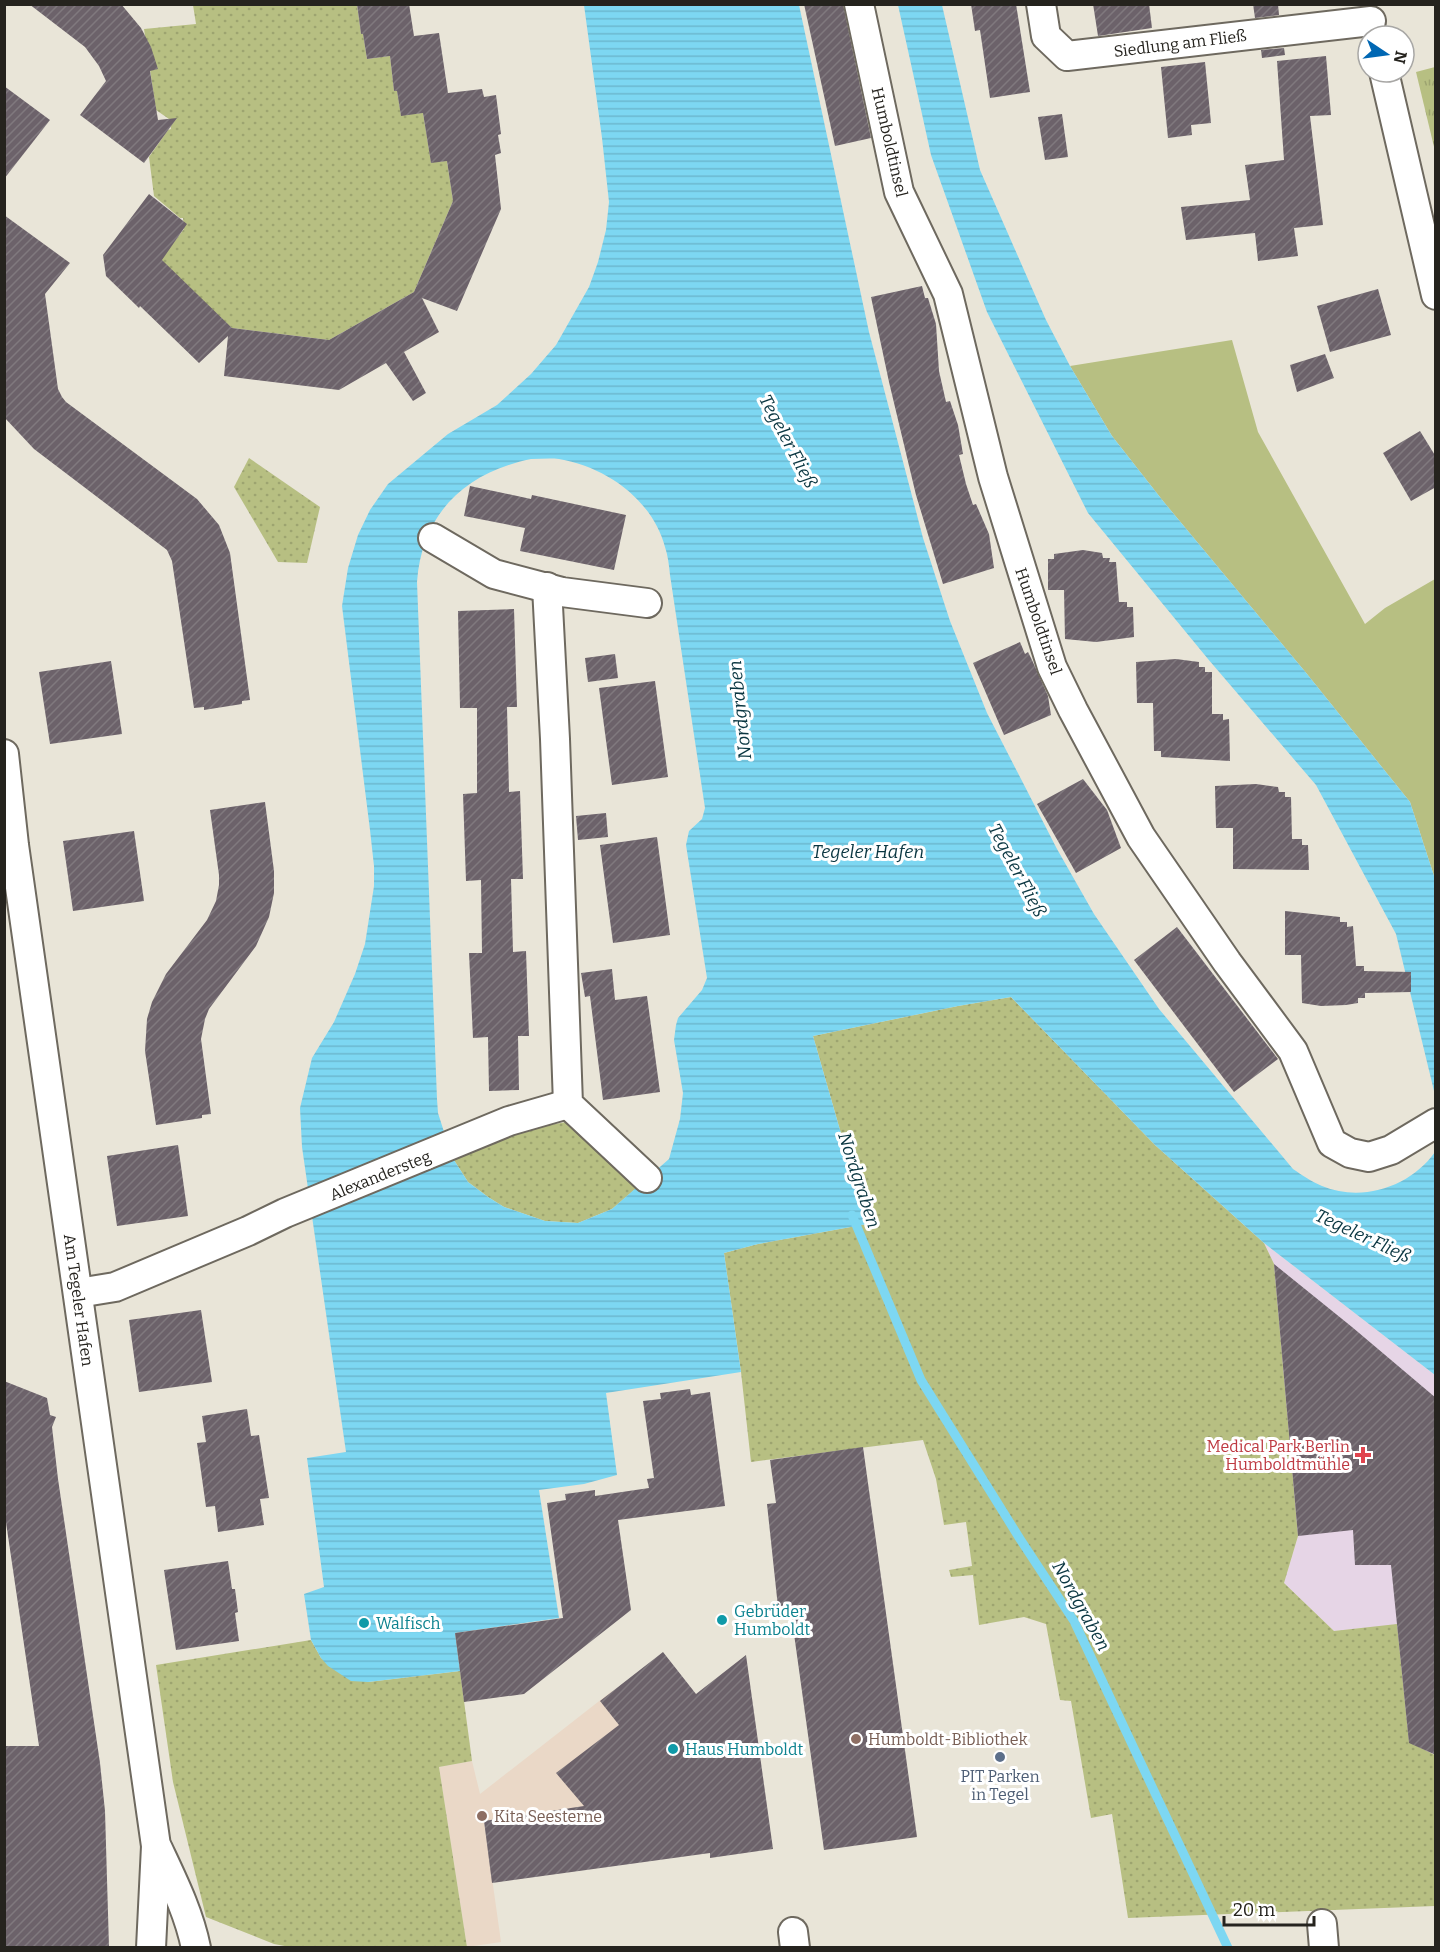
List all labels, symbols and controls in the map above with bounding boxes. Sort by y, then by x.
north arrow [1356,24,1416,84]
street label: Siedlung am Fließ [1113,26,1248,61]
text: N [1389,49,1411,65]
street label: Humboldtinsel [868,85,911,199]
water label: Tegeler Fließ [754,391,822,491]
street label: Humboldtinsel [1011,565,1066,678]
water label: Nordgraben [724,659,756,761]
water label: Tegeler Fließ [983,820,1051,920]
water label: Tegeler Hafen [812,841,924,863]
water label: Nordgraben [833,1129,885,1231]
street label: Alexandersteg [327,1147,434,1204]
water label: Tegeler Fließ [1312,1204,1414,1268]
street label: Am Tegeler Hafen [60,1233,97,1367]
place label: Medical Park Berlin Humboldtmühle [1206,1437,1350,1474]
marker: Medical Park Berlin Humboldtmühle [1354,1446,1372,1464]
water label: Nordgraben [1047,1557,1115,1655]
place label: Gebrüder Humboldt [734,1602,810,1639]
marker: Gebrüder Humboldt [715,1613,729,1627]
place label: Walfisch [376,1614,440,1633]
marker: Walfisch [357,1616,371,1630]
place label: Humboldt-Bibliothek [868,1730,1028,1749]
marker: Humboldt-Bibliothek [849,1732,863,1746]
place label: Haus Humboldt [685,1740,803,1759]
marker: Haus Humboldt [666,1742,680,1756]
marker: PIT Parken in Tegel [993,1750,1007,1764]
place label: PIT Parken in Tegel [960,1767,1040,1804]
place label: Kita Seesterne [494,1807,602,1826]
marker: Kita Seesterne [475,1809,489,1823]
scale bar [1224,1889,1314,1927]
text: 20 m [1233,1899,1275,1921]

